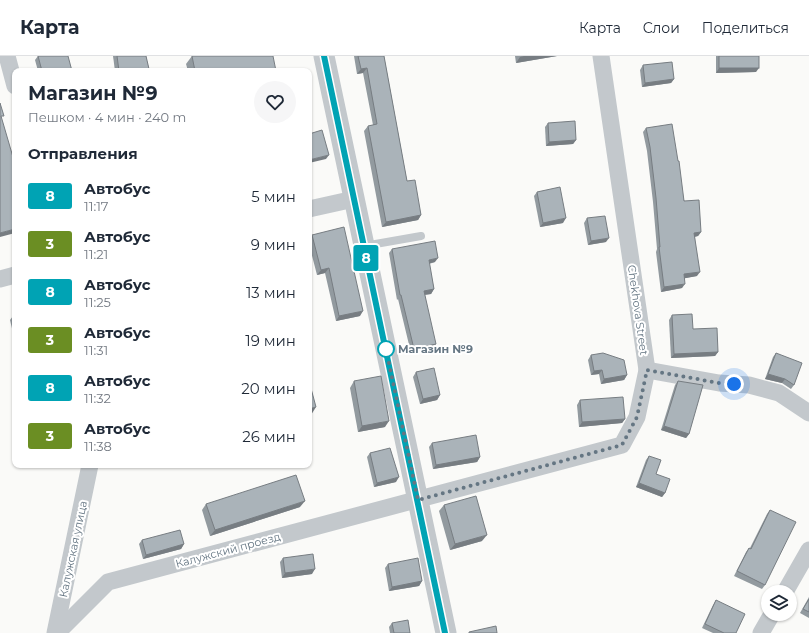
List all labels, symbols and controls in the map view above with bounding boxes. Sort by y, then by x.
text: Карта [20,16,80,39]
text: Карта [579,19,621,37]
text: Слои [643,19,680,37]
text: Поделиться [702,19,789,37]
button: heart [254,81,296,123]
text: Магазин №9 [28,82,157,105]
text: Пешком · 4 мин · 240 m [28,109,186,125]
text: Отправления [28,144,138,163]
text: Автобус [84,179,151,198]
text: 8 [45,187,55,205]
text: 5 мин [251,187,296,206]
text: 11:17 [84,198,109,214]
text: Автобус [84,227,151,246]
text: 3 [46,235,54,253]
text: 9 мин [251,235,296,254]
line badge: 8 [353,245,379,271]
text: 11:21 [84,246,108,262]
text: 8 [361,249,371,267]
street label: Chekhova Street [625,264,651,357]
text: Автобус [84,275,151,294]
text: 8 [45,283,55,301]
text: 13 мин [246,283,296,302]
text: 11:25 [84,294,111,310]
text: Автобус [84,323,151,342]
text: 3 [46,331,54,349]
text: 19 мин [245,331,296,350]
marker: Магазин №9 [377,340,395,358]
text: 11:31 [84,342,108,358]
place label: Магазин №9 [398,342,473,356]
text: Автобус [84,371,151,390]
your location [724,374,744,394]
text: 8 [45,379,55,397]
text: 20 мин [241,379,296,398]
text: 11:32 [84,390,111,406]
text: Автобус [84,419,151,438]
text: 3 [46,427,54,445]
text: 26 мин [242,427,296,446]
text: 11:38 [84,438,112,454]
street label: Калужская улица [56,499,90,599]
street label: Калужский проезд [174,529,282,571]
map controls [761,585,797,621]
button: layers [761,585,797,621]

